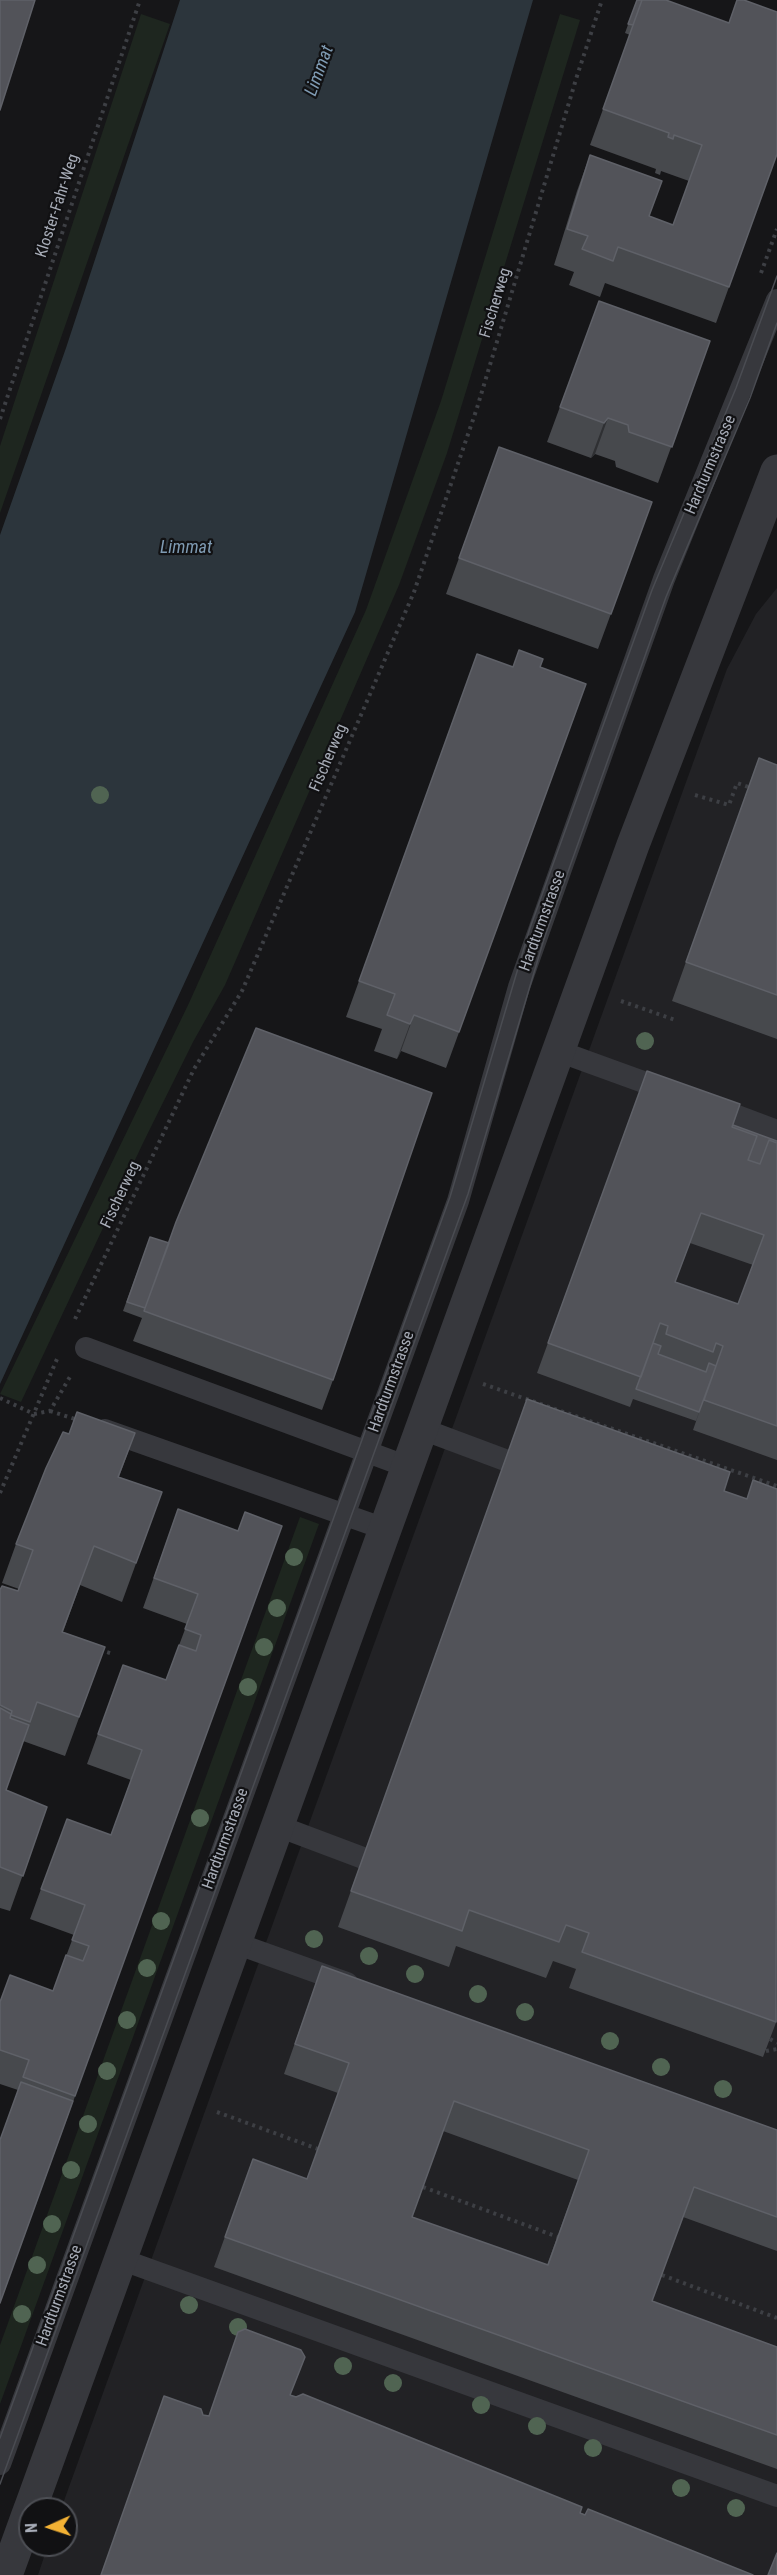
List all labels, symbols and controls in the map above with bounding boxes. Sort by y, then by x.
water label: Limmat [301,43,339,99]
street label: Kloster-Fahr-Weg [32,152,84,260]
street label: Fischerweg [476,266,516,340]
street label: Hardturmstrasse [681,412,741,518]
water label: Limmat [160,537,212,559]
street label: Fischerweg [306,721,352,795]
street label: Hardturmstrasse [516,868,570,974]
street label: Fischerweg [97,1158,145,1232]
street label: Hardturmstrasse [365,1329,419,1435]
street label: Hardturmstrasse [199,1786,253,1892]
street label: Hardturmstrasse [33,2243,87,2349]
north arrow [18,2497,78,2557]
text: N [22,2522,41,2533]

